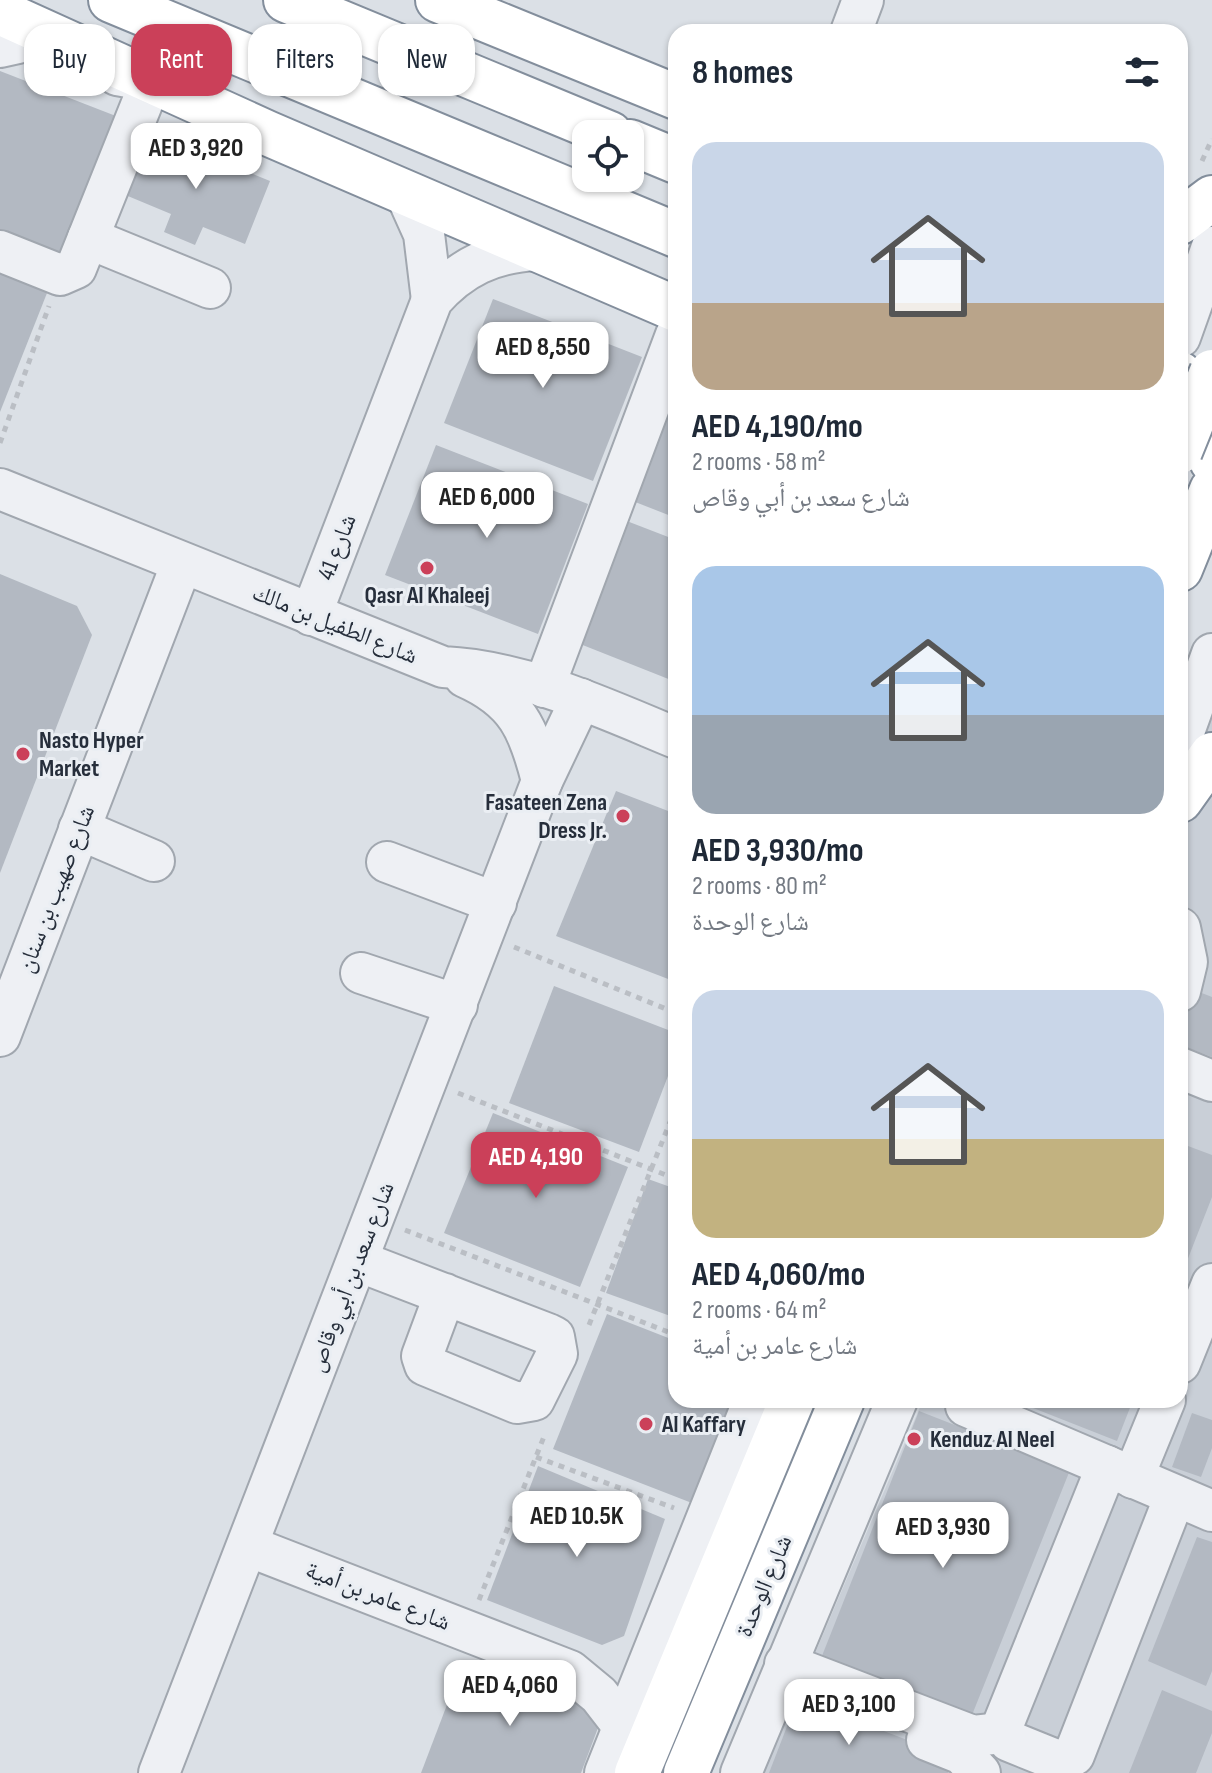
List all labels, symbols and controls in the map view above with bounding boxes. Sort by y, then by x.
chip: Buy [24,24,115,96]
chip: Rent [131,24,232,96]
chip: Filters [248,24,362,96]
chip: New [378,24,475,96]
icon: filters [1120,50,1164,94]
text: 8 homes [692,52,793,93]
map controls [572,120,644,192]
button: locate [572,120,644,192]
pin: AED 3,920 [104,123,288,191]
text: AED 3,920 [149,133,243,164]
icon: home [856,194,1000,338]
pin: AED 8,550 [451,322,635,390]
text: AED 8,550 [496,332,590,363]
text: AED 4,190/mo [692,406,863,447]
text: 2 rooms · 58 m² [692,447,826,478]
pin: AED 6,000 [395,472,579,540]
text: AED 6,000 [439,482,535,513]
text: شارع سعد بن أبي وقاص [692,483,910,514]
street label: شارع 41 [311,510,363,584]
marker: Qasr Al Khaleej [418,559,436,577]
street label: شارع الطفيل بن مالك [248,578,422,670]
place label: Qasr Al Khaleej [364,581,490,610]
icon: home [856,618,1000,762]
place label: Nasto Hyper Market [39,726,144,783]
marker: Nasto Hyper Market [14,745,32,763]
place label: Fasateen Zena Dress Jr. [485,788,607,845]
street label: شارع صهيب بن سنان [11,801,101,977]
marker: Fasateen Zena Dress Jr. [614,807,632,825]
text: AED 3,930/mo [692,830,864,871]
text: 2 rooms · 80 m² [692,871,827,902]
text: شارع الوحدة [692,907,809,938]
icon: home [856,1042,1000,1186]
pin: AED 4,190 [444,1132,628,1200]
text: AED 4,190 [489,1142,583,1173]
street label: شارع سعد بن أبي وقاص [301,1178,404,1378]
text: AED 4,060/mo [692,1254,865,1295]
text: 2 rooms · 64 m² [692,1295,827,1326]
text: شارع عامر بن أمية [692,1331,857,1362]
place label: Al Kaffary [661,1410,746,1439]
marker: Al Kaffary [637,1415,655,1433]
place label: Kenduz Al Neel [930,1425,1055,1454]
marker: Kenduz Al Neel [905,1430,923,1448]
pin: AED 10.5K [485,1491,669,1559]
text: AED 10.5K [530,1501,624,1532]
pin: AED 3,930 [851,1502,1035,1570]
text: AED 3,930 [896,1512,990,1543]
street label: شارع الوحدة [730,1531,798,1641]
street label: شارع عامر بن أمية [302,1555,454,1637]
pin: AED 4,060 [418,1660,602,1728]
text: AED 4,060 [462,1670,558,1701]
pin: AED 3,100 [757,1679,941,1747]
text: AED 3,100 [802,1689,896,1720]

